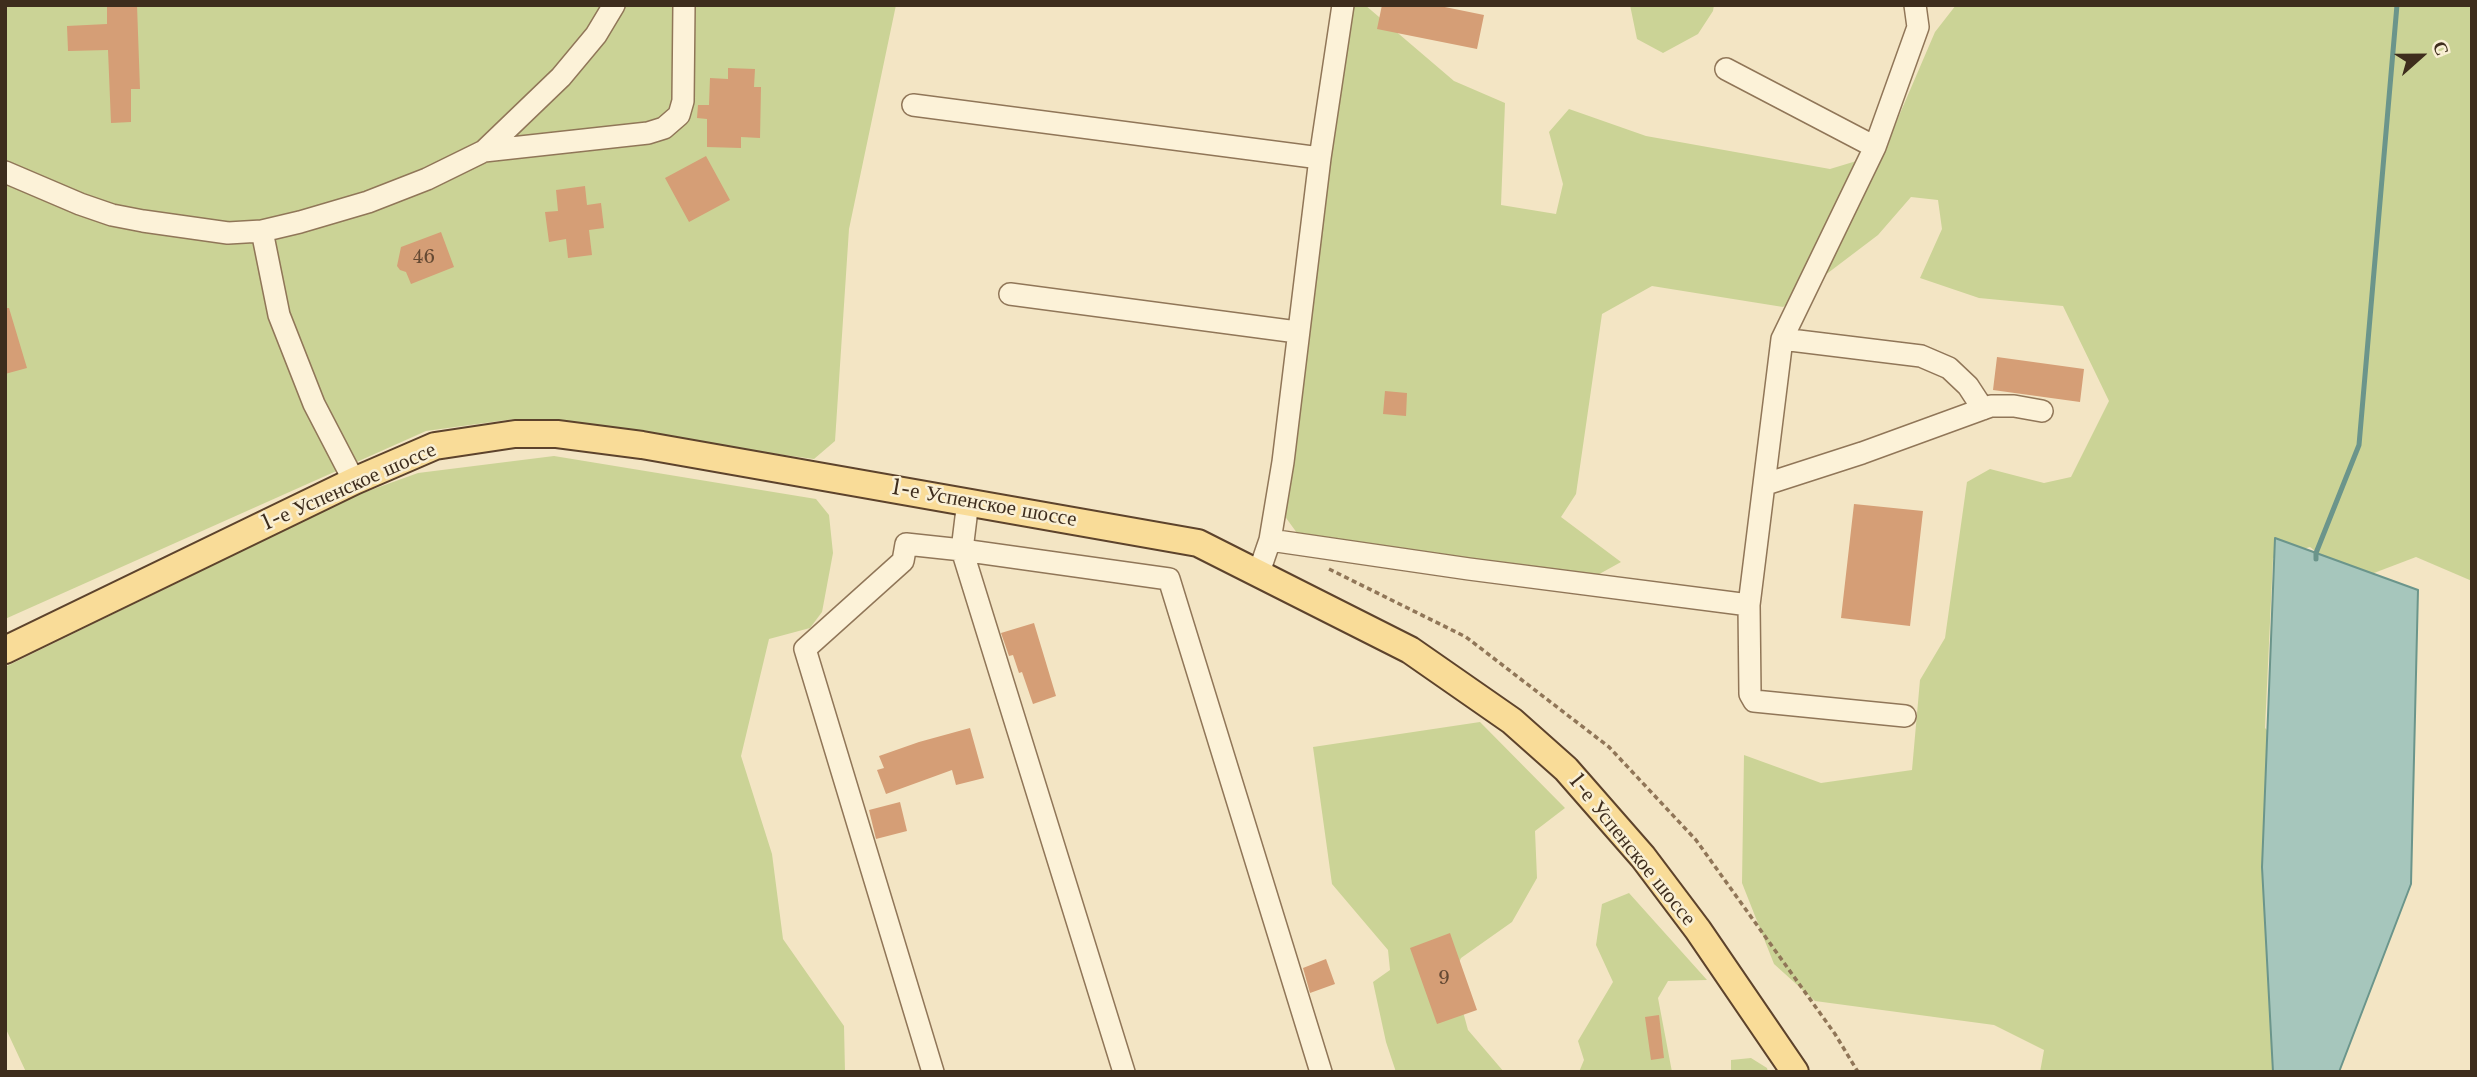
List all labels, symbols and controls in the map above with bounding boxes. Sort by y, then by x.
north arrow [2386,21,2456,91]
text: С [2428,38,2454,59]
house number: 46 [413,247,435,269]
street label: 1-е Успенское шоссе [258,437,440,537]
street label: 1-е Успенское шоссе [889,475,1079,533]
street label: 1-е Успенское шоссе [1563,769,1701,931]
house number: 9 [1438,968,1450,990]

